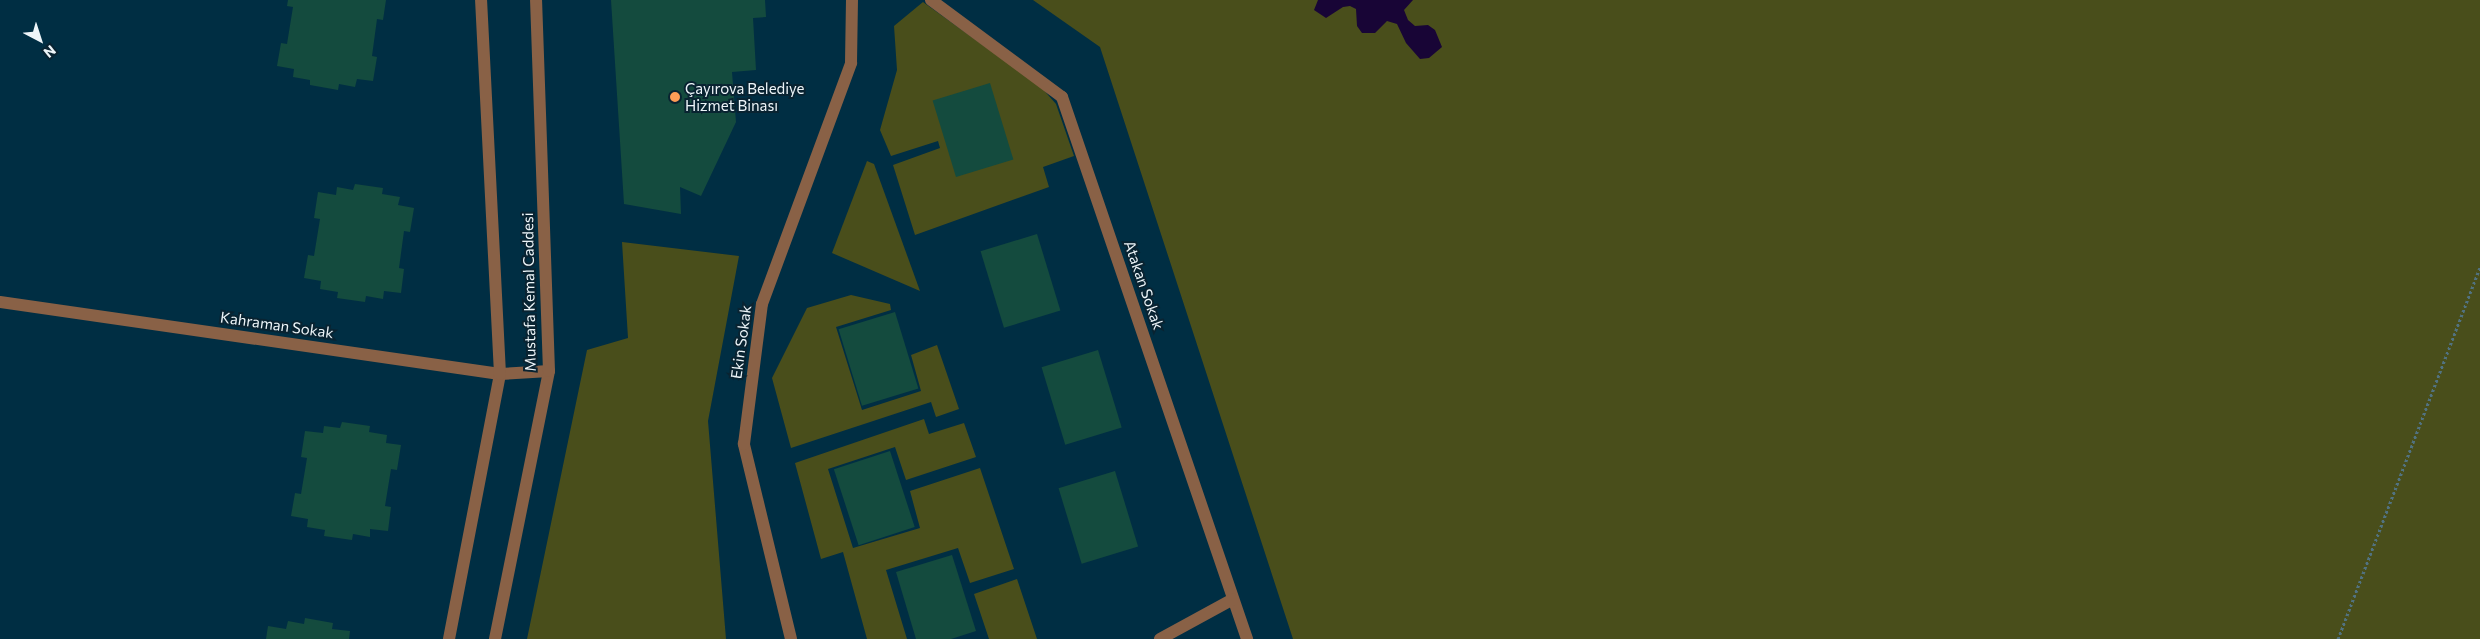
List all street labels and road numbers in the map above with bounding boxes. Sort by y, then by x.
street label: Mustafa Kemal Caddesi [519,212,539,372]
street label: Atakan Sokak [1120,238,1168,332]
street label: Ekin Sokak [727,304,755,380]
street label: Kahraman Sokak [219,308,335,342]

